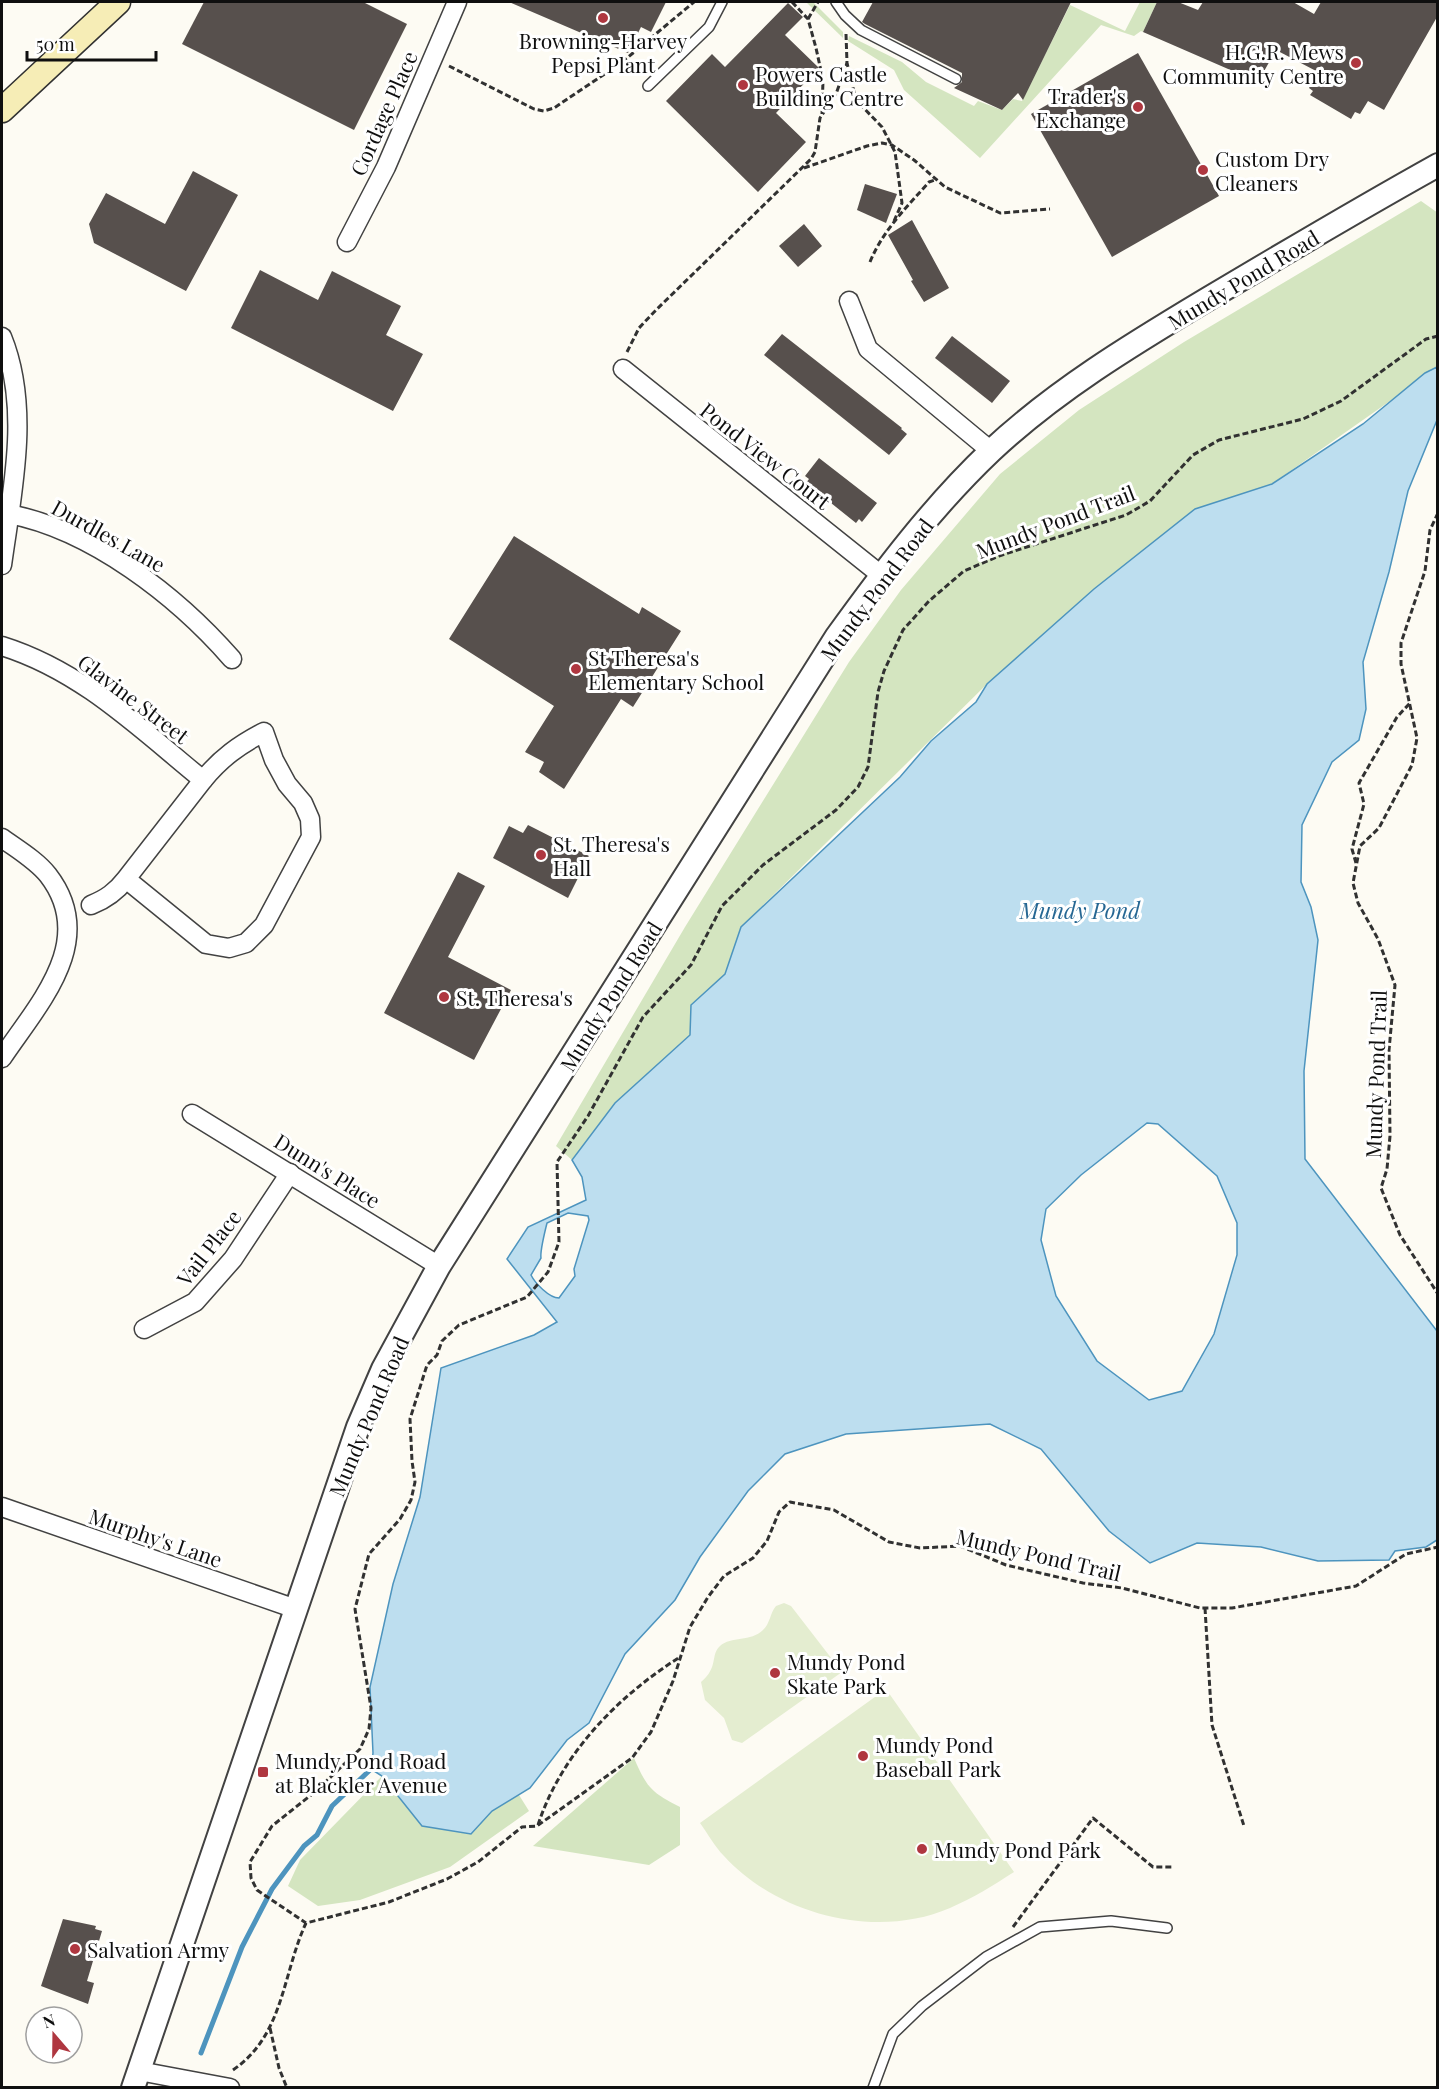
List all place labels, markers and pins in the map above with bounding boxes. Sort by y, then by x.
marker: Browning-Harvey Pepsi Plant [596,11,610,25]
place label: Browning-Harvey Pepsi Plant [519,26,688,78]
place label: H.G.R. Mews Community Centre [1163,37,1344,89]
marker: H.G.R. Mews Community Centre [1349,56,1363,70]
place label: Powers Castle Building Centre [755,59,904,111]
marker: Powers Castle Building Centre [736,78,750,92]
place label: Trader's Exchange [1036,81,1126,133]
marker: Trader's Exchange [1131,100,1145,114]
place label: Custom Dry Cleaners [1215,144,1329,196]
marker: Custom Dry Cleaners [1196,163,1210,177]
place label: St Theresa's Elementary School [588,643,764,695]
marker: St Theresa's Elementary School [569,662,583,676]
place label: St. Theresa's Hall [553,829,670,881]
marker: St. Theresa's Hall [534,848,548,862]
place label: St. Theresa's [456,983,573,1011]
marker: St. Theresa's [437,990,451,1004]
place label: Mundy Pond Skate Park [787,1647,906,1699]
marker: Mundy Pond Skate Park [768,1666,782,1680]
place label: Mundy Pond Baseball Park [875,1730,1002,1782]
place label: Mundy Pond Road at Blackler Avenue [275,1746,447,1798]
marker: Mundy Pond Baseball Park [856,1749,870,1763]
marker: Mundy Pond Road at Blackler Avenue [256,1765,270,1779]
place label: Mundy Pond Park [934,1835,1101,1863]
marker: Mundy Pond Park [915,1842,929,1856]
place label: Salvation Army [87,1935,230,1963]
marker: Salvation Army [68,1942,82,1956]

